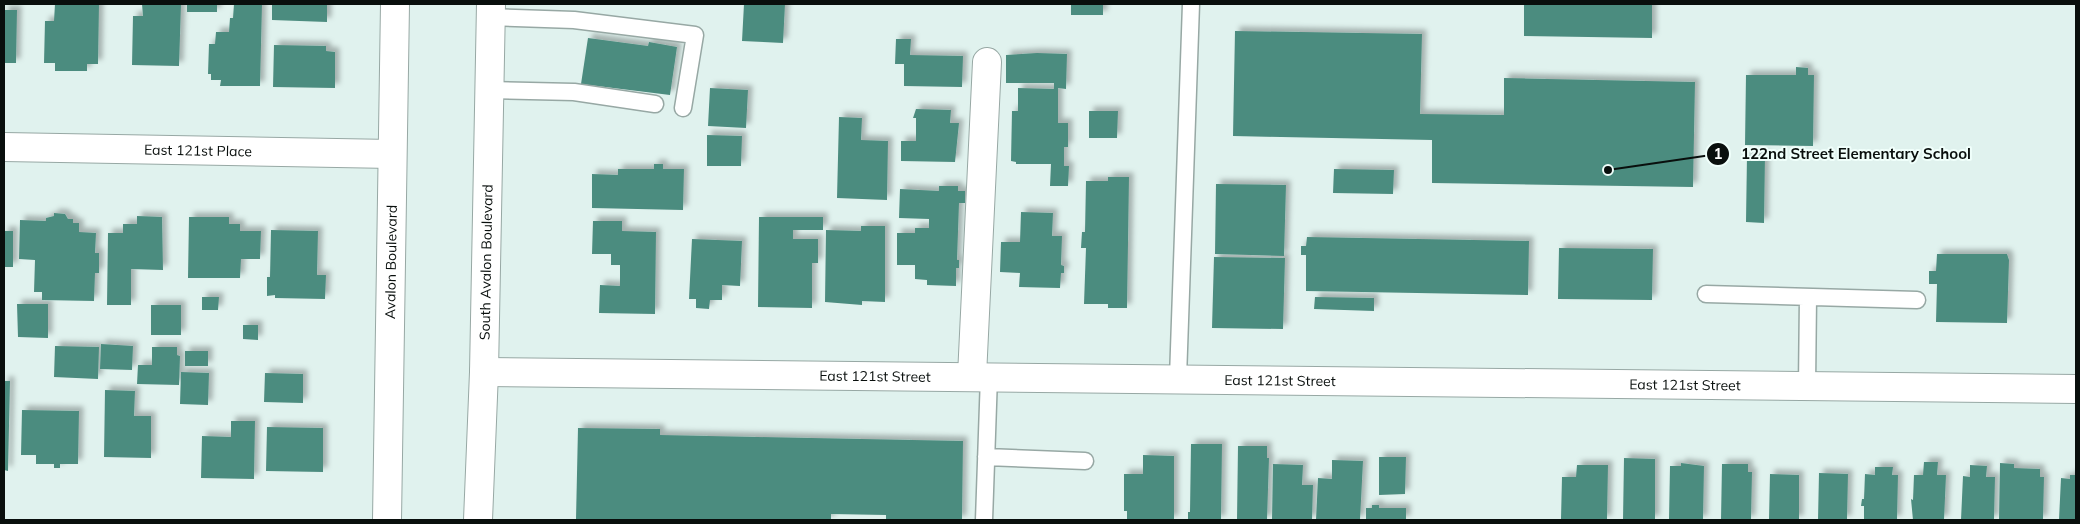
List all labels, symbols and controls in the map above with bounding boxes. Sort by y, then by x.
callout: 122nd Street Elementary School [1706,139,1981,169]
street label: East 121st Place [144,141,252,160]
text: 1 [1713,144,1723,163]
text: 122nd Street Elementary School [1741,144,1971,163]
street label: South Avalon Boulevard [476,184,497,340]
street label: Avalon Boulevard [381,205,401,319]
street label: East 121st Street [819,367,931,386]
street label: East 121st Street [1224,371,1336,390]
street label: East 121st Street [1629,375,1741,394]

